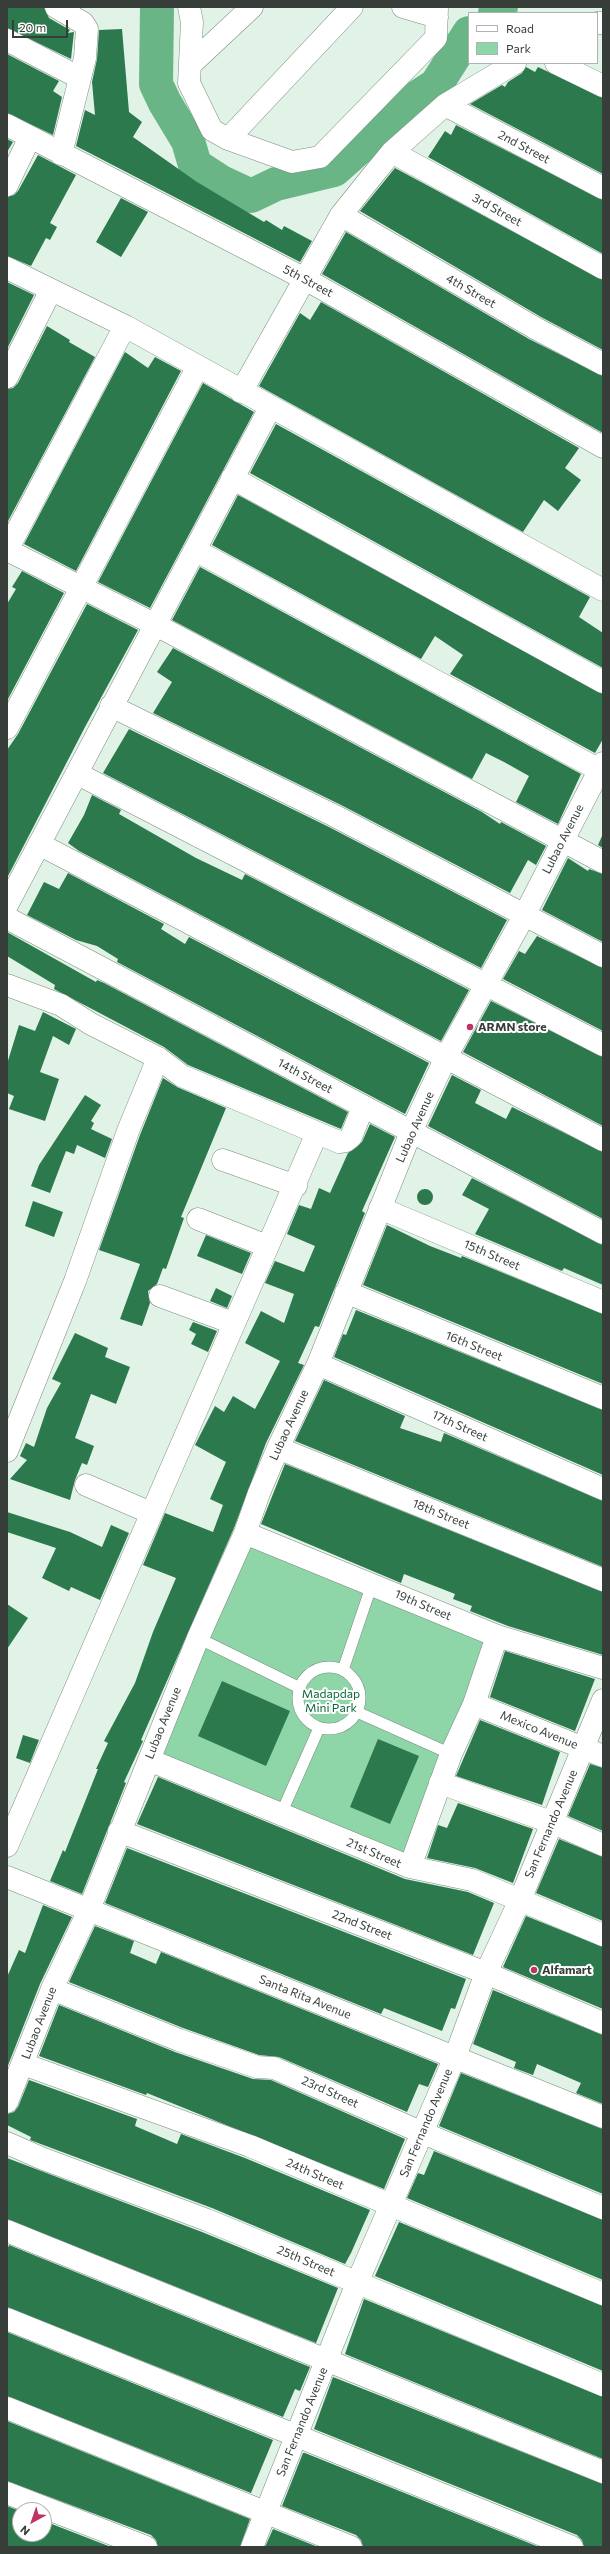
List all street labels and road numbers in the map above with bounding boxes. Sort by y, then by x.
street label: 2nd Street [496,127,552,167]
street label: 3rd Street [470,190,524,230]
street label: 5th Street [280,262,336,300]
street label: 4th Street [443,271,499,311]
street label: Lubao Avenue [539,802,587,876]
street label: 14th Street [275,1055,335,1097]
street label: Lubao Avenue [393,1089,437,1165]
street label: 15th Street [462,1237,522,1273]
street label: 16th Street [443,1328,505,1364]
street label: Lubao Avenue [266,1387,312,1463]
street label: 17th Street [430,1407,490,1445]
street label: 18th Street [410,1496,472,1532]
street label: 19th Street [392,1587,454,1623]
street label: Lubao Avenue [142,1685,184,1761]
street label: Mexico Avenue [498,1708,580,1752]
street label: San Fernando Avenue [522,1767,580,1881]
street label: 21st Street [344,1835,404,1871]
street label: 22nd Street [330,1907,394,1943]
street label: Santa Rita Avenue [257,1972,353,2022]
street label: Lubao Avenue [19,1985,59,2061]
street label: San Fernando Avenue [397,2066,455,2180]
street label: 23rd Street [299,2073,361,2111]
street label: 24th Street [284,2155,346,2193]
street label: 25th Street [275,2242,337,2280]
street label: San Fernando Avenue [273,2365,331,2479]

